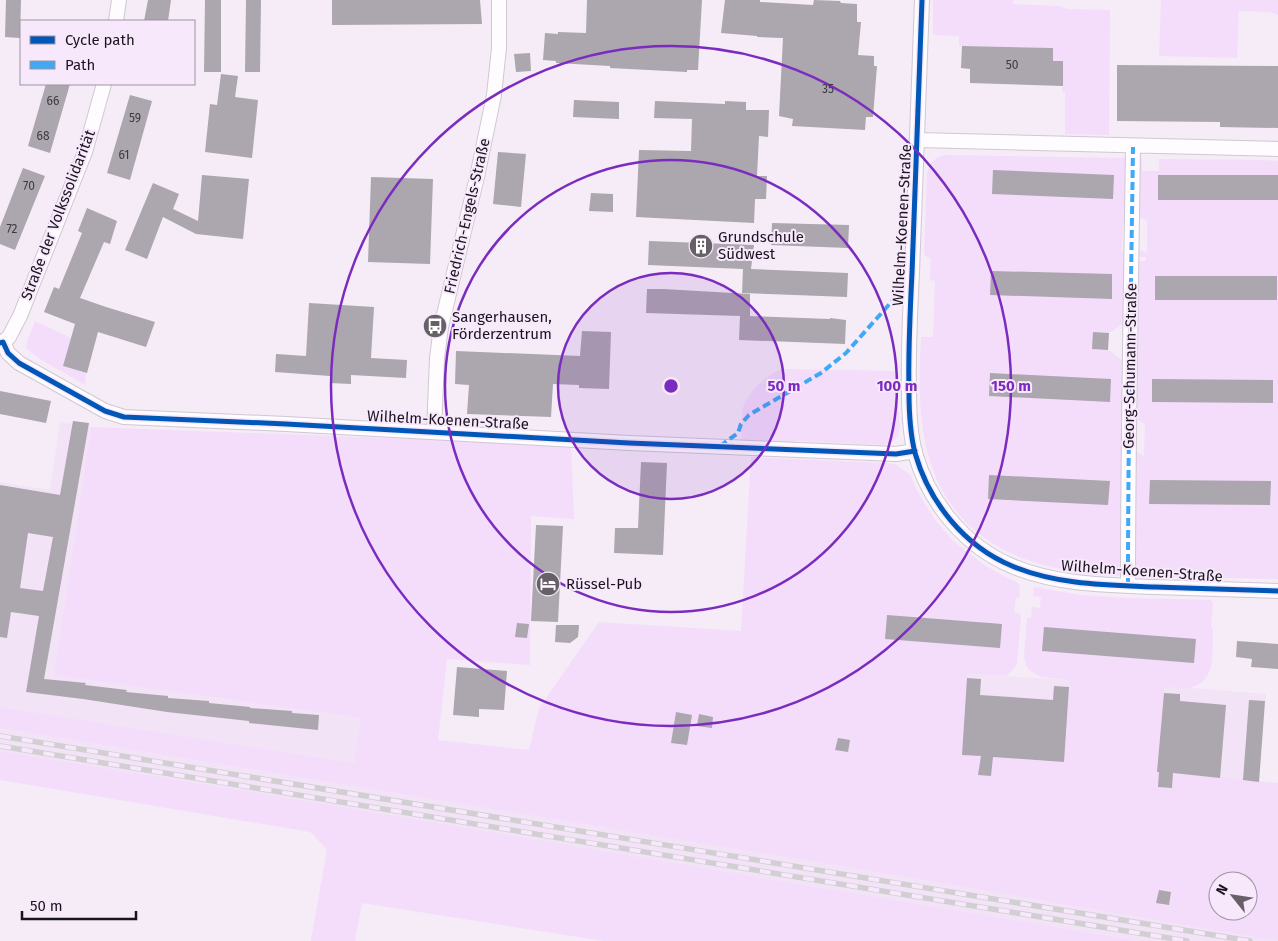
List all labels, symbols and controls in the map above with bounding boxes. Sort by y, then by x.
legend [20,20,195,85]
text: Cycle path [65,31,135,49]
text: Path [65,56,95,74]
house number: 50 [1006,58,1019,72]
house number: 35 [822,82,834,96]
house number: 66 [47,94,59,108]
house number: 59 [129,111,141,125]
street label: Straße der Volkssolidarität [17,127,99,303]
house number: 68 [36,129,50,143]
street label: Friedrich-Engels-Straße [440,136,494,296]
street label: Wilhelm-Koenen-Straße [889,144,915,306]
house number: 61 [118,148,130,162]
house number: 70 [23,179,35,193]
house number: 72 [6,222,18,236]
place label: Grundschule Südwest [718,228,804,263]
building icon: Grundschule Südwest [688,233,714,259]
street label: Georg-Schumann-Straße [1120,283,1140,449]
place label: Sangerhausen, Förderzentrum [452,308,552,343]
bus stop icon: Sangerhausen, Förderzentrum [422,313,448,339]
centre of rings [662,377,680,395]
text: 50 m [767,377,801,395]
text: 100 m [877,377,917,395]
text: 150 m [991,377,1031,395]
street label: Wilhelm-Koenen-Straße [367,407,529,433]
street label: Wilhelm-Koenen-Straße [1061,556,1223,586]
hotel icon: Rüssel-Pub [535,571,561,597]
place label: Rüssel-Pub [566,575,642,593]
north arrow [1208,871,1258,921]
text: N [1212,881,1232,898]
scale bar [22,888,136,920]
text: 50 m [30,897,63,915]

